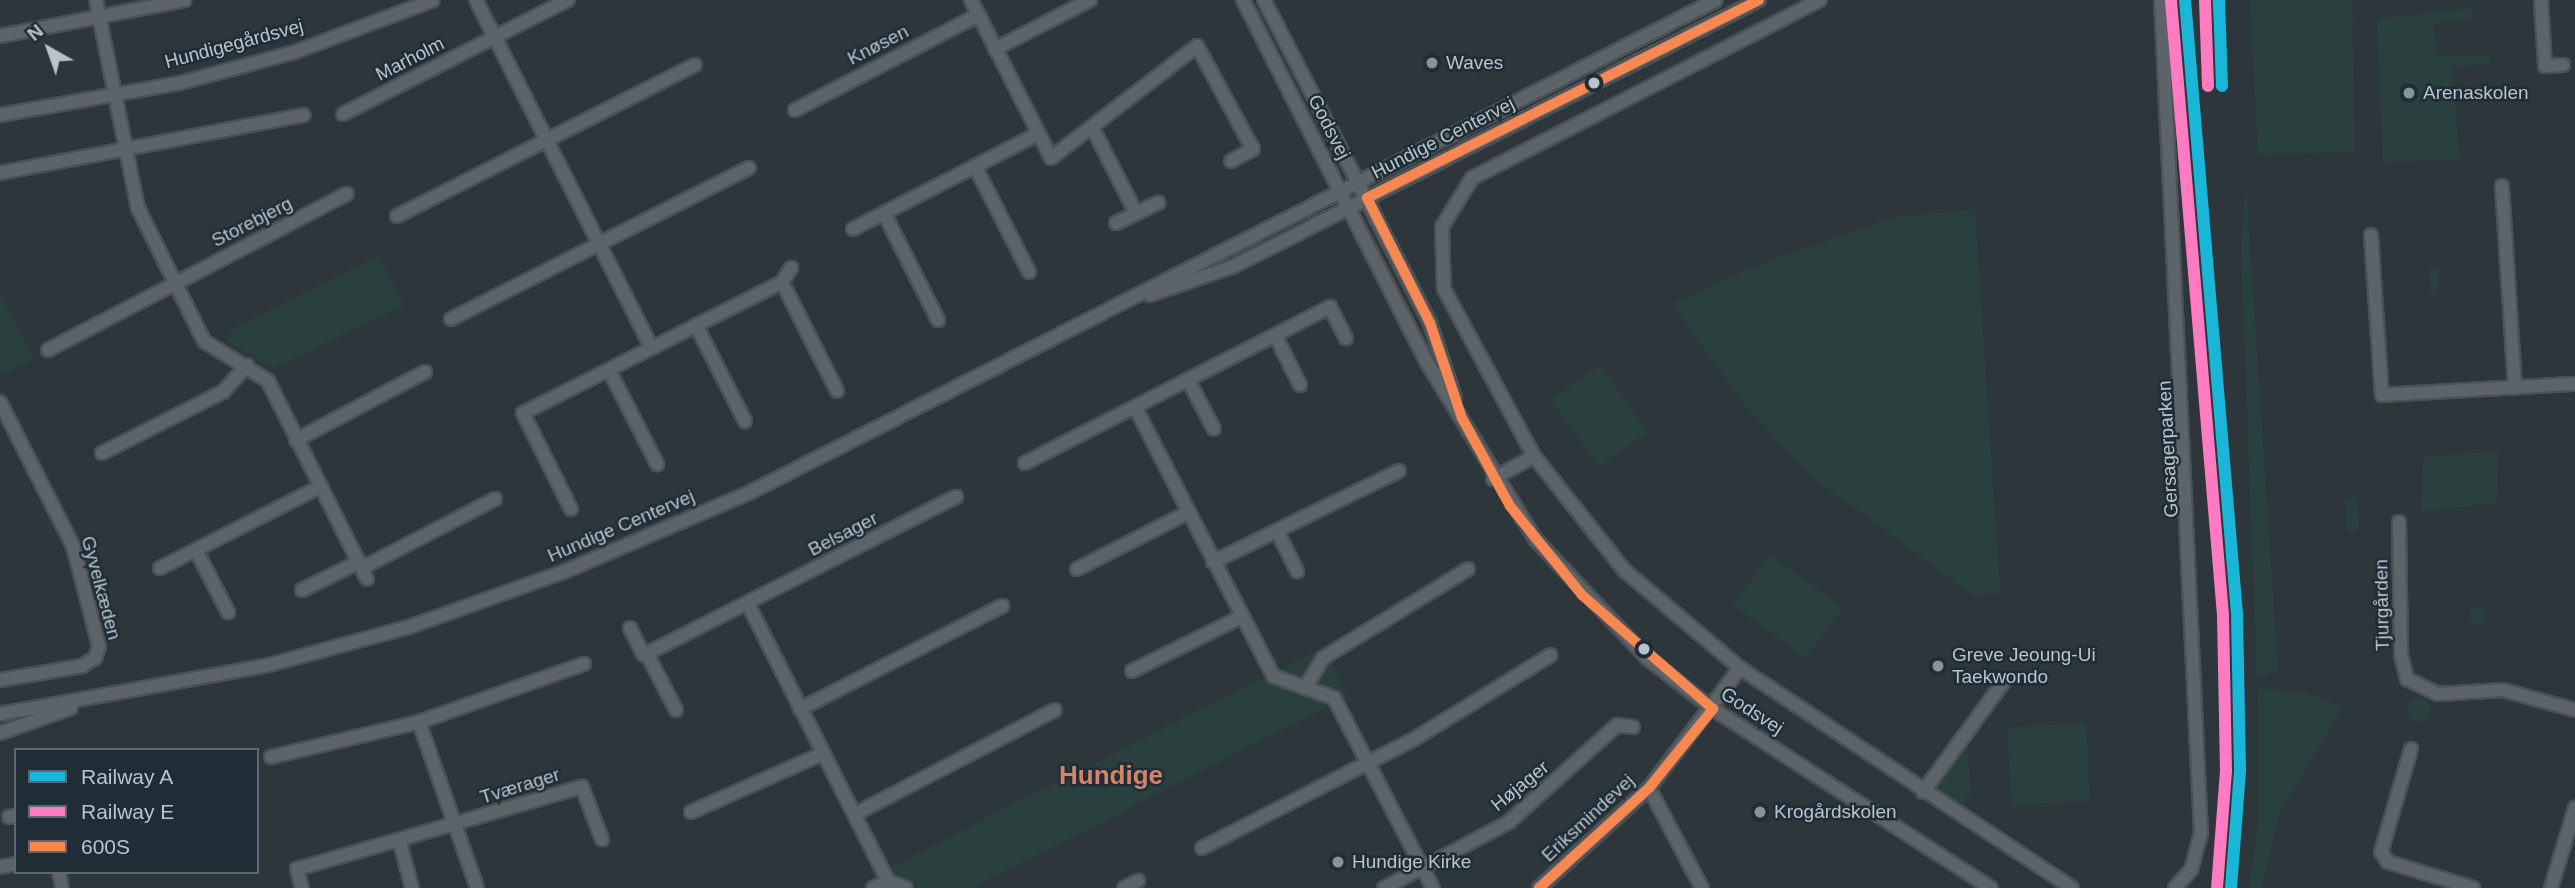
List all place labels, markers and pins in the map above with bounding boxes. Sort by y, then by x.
place label: Waves [1446,52,1503,74]
marker: Waves [1424,55,1440,71]
unlabelled marker [1587,76,1601,90]
place label: Arenaskolen [2423,82,2529,104]
marker: Arenaskolen [2401,85,2417,101]
unlabelled marker [1637,642,1651,656]
place label: Greve Jeoung-Ui Taekwondo [1952,644,2096,688]
marker: Greve Jeoung-Ui Taekwondo [1930,658,1946,674]
place label: Krogårdskolen [1774,801,1897,823]
marker: Krogårdskolen [1752,804,1768,820]
place label: Hundige Kirke [1352,851,1471,873]
marker: Hundige Kirke [1330,854,1346,870]

